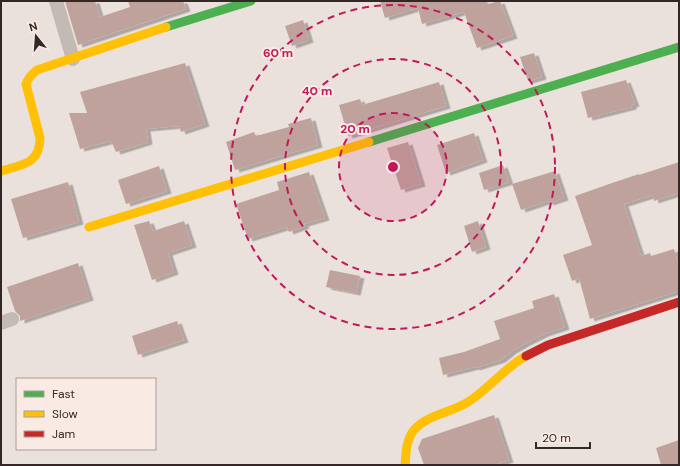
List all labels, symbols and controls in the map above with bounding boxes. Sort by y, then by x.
north arrow [16,16,56,56]
text: N [27,19,39,34]
text: 60 m [263,45,293,61]
text: 40 m [302,83,332,99]
text: 20 m [340,121,370,137]
centre of rings [386,160,400,174]
legend [16,378,156,450]
text: Fast [52,386,75,402]
text: Slow [52,406,78,422]
scale bar [536,424,590,450]
text: Jam [52,426,75,442]
text: 20 m [542,430,571,446]

